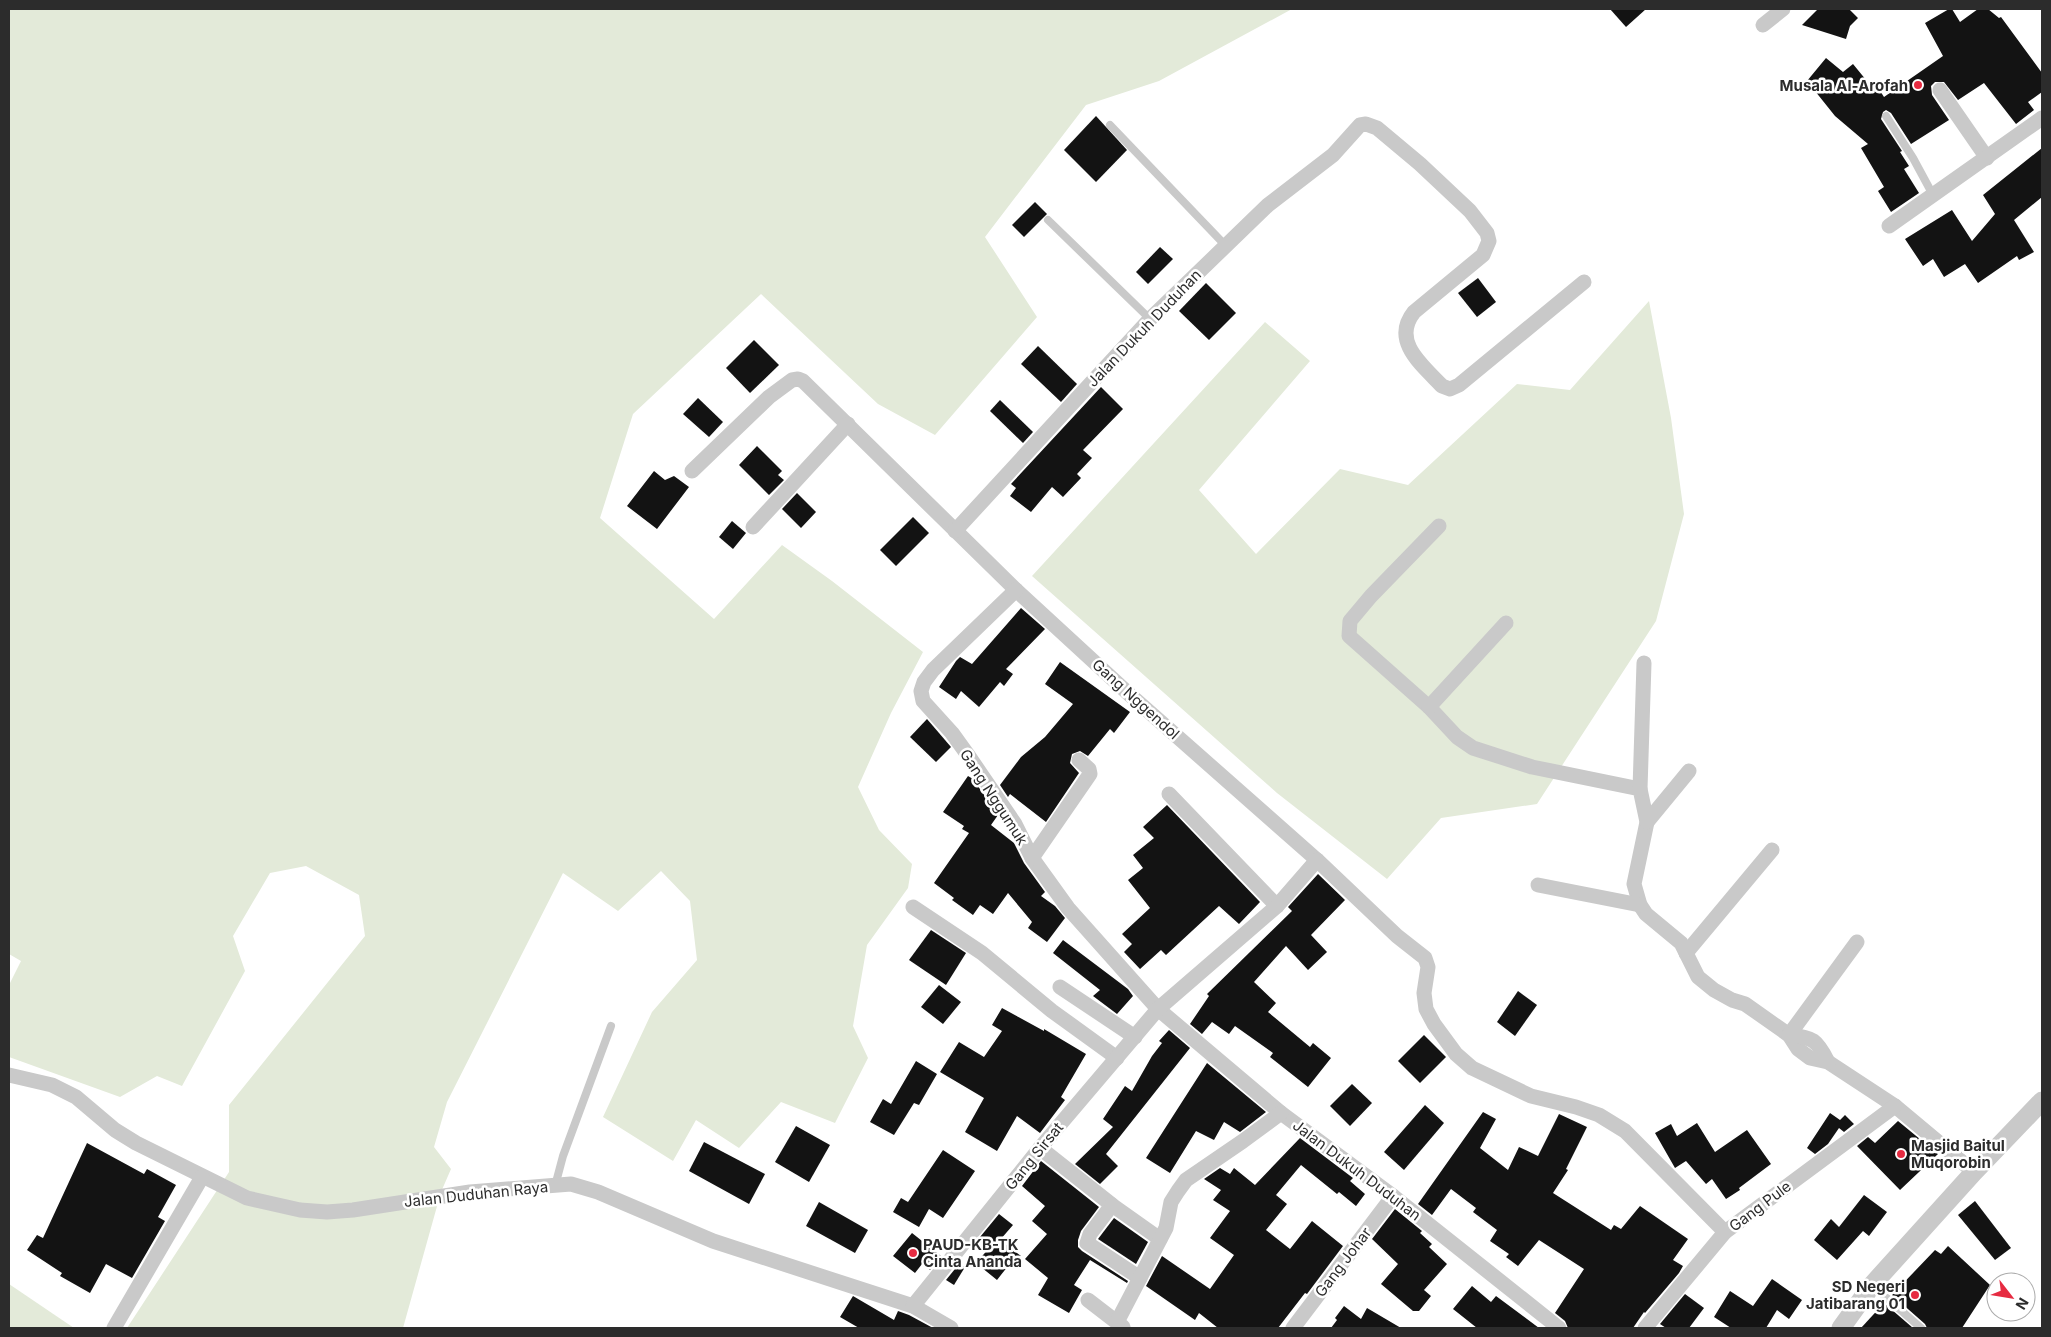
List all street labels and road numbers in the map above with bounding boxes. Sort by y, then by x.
street label: Jalan Dukuh Duduhan [1083,265,1205,391]
street label: Gang Nggendol [1088,655,1184,743]
street label: Gang Nggumuk [956,745,1033,849]
street label: Jalan Dukuh Duduhan [1289,1115,1425,1225]
street label: Gang Sirsat [1001,1118,1067,1194]
street label: Jalan Duduhan Raya [403,1177,549,1211]
street label: Gang Pule [1725,1177,1795,1235]
street label: Gang Johar [1311,1223,1376,1301]

